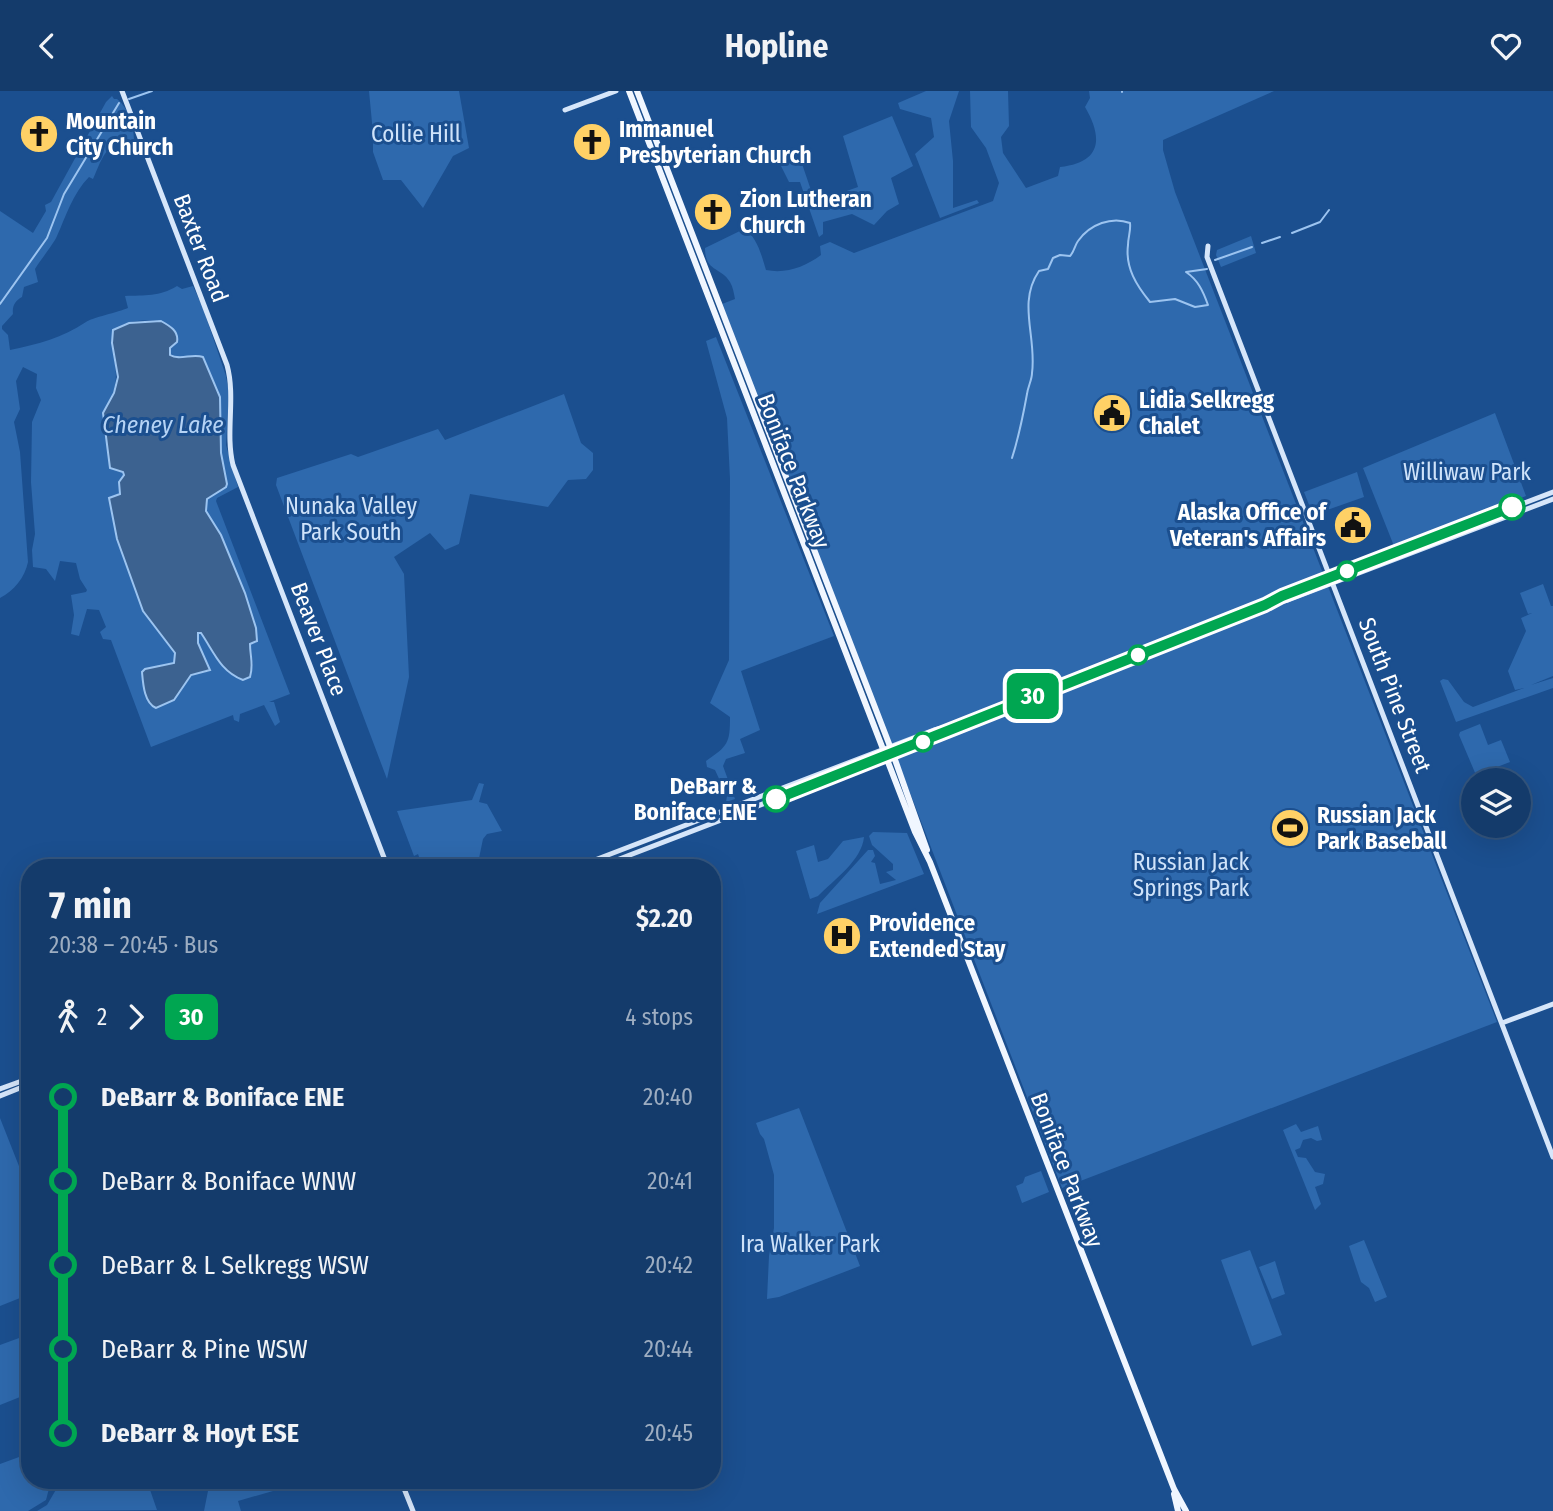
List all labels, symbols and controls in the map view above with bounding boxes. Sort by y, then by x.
icon: back [28,27,66,65]
text: Hopline [725,27,828,65]
icon: heart [1487,27,1525,65]
place label: Mountain City Church [66,107,173,161]
church icon: Mountain City Church [18,113,60,155]
place label: Immanuel Presbyterian Church [619,115,811,169]
park label: Collie Hill [371,120,461,148]
church icon: Immanuel Presbyterian Church [571,121,613,163]
place label: Zion Lutheran Church [740,185,872,239]
street label: Baxter Road [168,190,234,306]
church icon: Zion Lutheran Church [692,191,734,233]
place label: Lidia Selkregg Chalet [1139,386,1275,440]
street label: Boniface Parkway [752,390,837,553]
public building icon: Lidia Selkregg Chalet [1091,392,1133,434]
water label: Cheney Lake [102,411,224,439]
park label: Williwaw Park [1403,458,1531,486]
park label: Nunaka Valley Park South [285,492,418,546]
unlabelled marker [1499,494,1525,520]
place label: Alaska Office of Veteran's Affairs [1169,498,1328,552]
public building icon: Alaska Office of Veteran's Affairs [1332,504,1374,546]
unlabelled marker [1337,561,1357,581]
street label: Beaver Place [285,578,353,700]
street label: South Pine Street [1353,613,1438,777]
unlabelled marker [1128,645,1148,665]
line badge: 30 [1002,673,1064,719]
text: 30 [1021,682,1045,710]
unlabelled marker [913,732,933,752]
map controls [1461,768,1531,838]
button: layers [1461,768,1531,838]
place label: DeBarr & Boniface ENE [634,772,757,826]
marker: DeBarr & Boniface ENE [763,786,789,812]
place label: Russian Jack Park Baseball [1317,801,1447,855]
sports icon: Russian Jack Park Baseball [1269,807,1311,849]
park label: Russian Jack Springs Park [1133,848,1250,902]
text: 7 min [49,882,132,928]
text: $2.20 [636,903,693,934]
place label: Providence Extended Stay [869,909,1006,963]
hospital icon: Providence Extended Stay [821,915,863,957]
text: 20:38 – 20:45 · Bus [49,931,218,959]
icon: walk [49,998,87,1036]
icon: forward [117,998,155,1036]
text: 2 [97,1003,107,1031]
text: 30 [179,1003,204,1031]
text: 4 stops [625,1003,693,1031]
text: DeBarr & Boniface ENE [101,1082,344,1113]
text: 20:40 [643,1083,693,1111]
street label: Boniface Parkway [1025,1089,1110,1252]
text: DeBarr & Boniface WNW [101,1166,356,1197]
text: 20:41 [647,1167,693,1195]
park label: Ira Walker Park [740,1230,880,1258]
text: DeBarr & L Selkregg WSW [101,1250,369,1281]
text: 20:42 [645,1251,693,1279]
text: DeBarr & Pine WSW [101,1334,308,1365]
text: 20:44 [644,1335,693,1363]
text: DeBarr & Hoyt ESE [101,1418,299,1449]
text: 20:45 [645,1419,693,1447]

